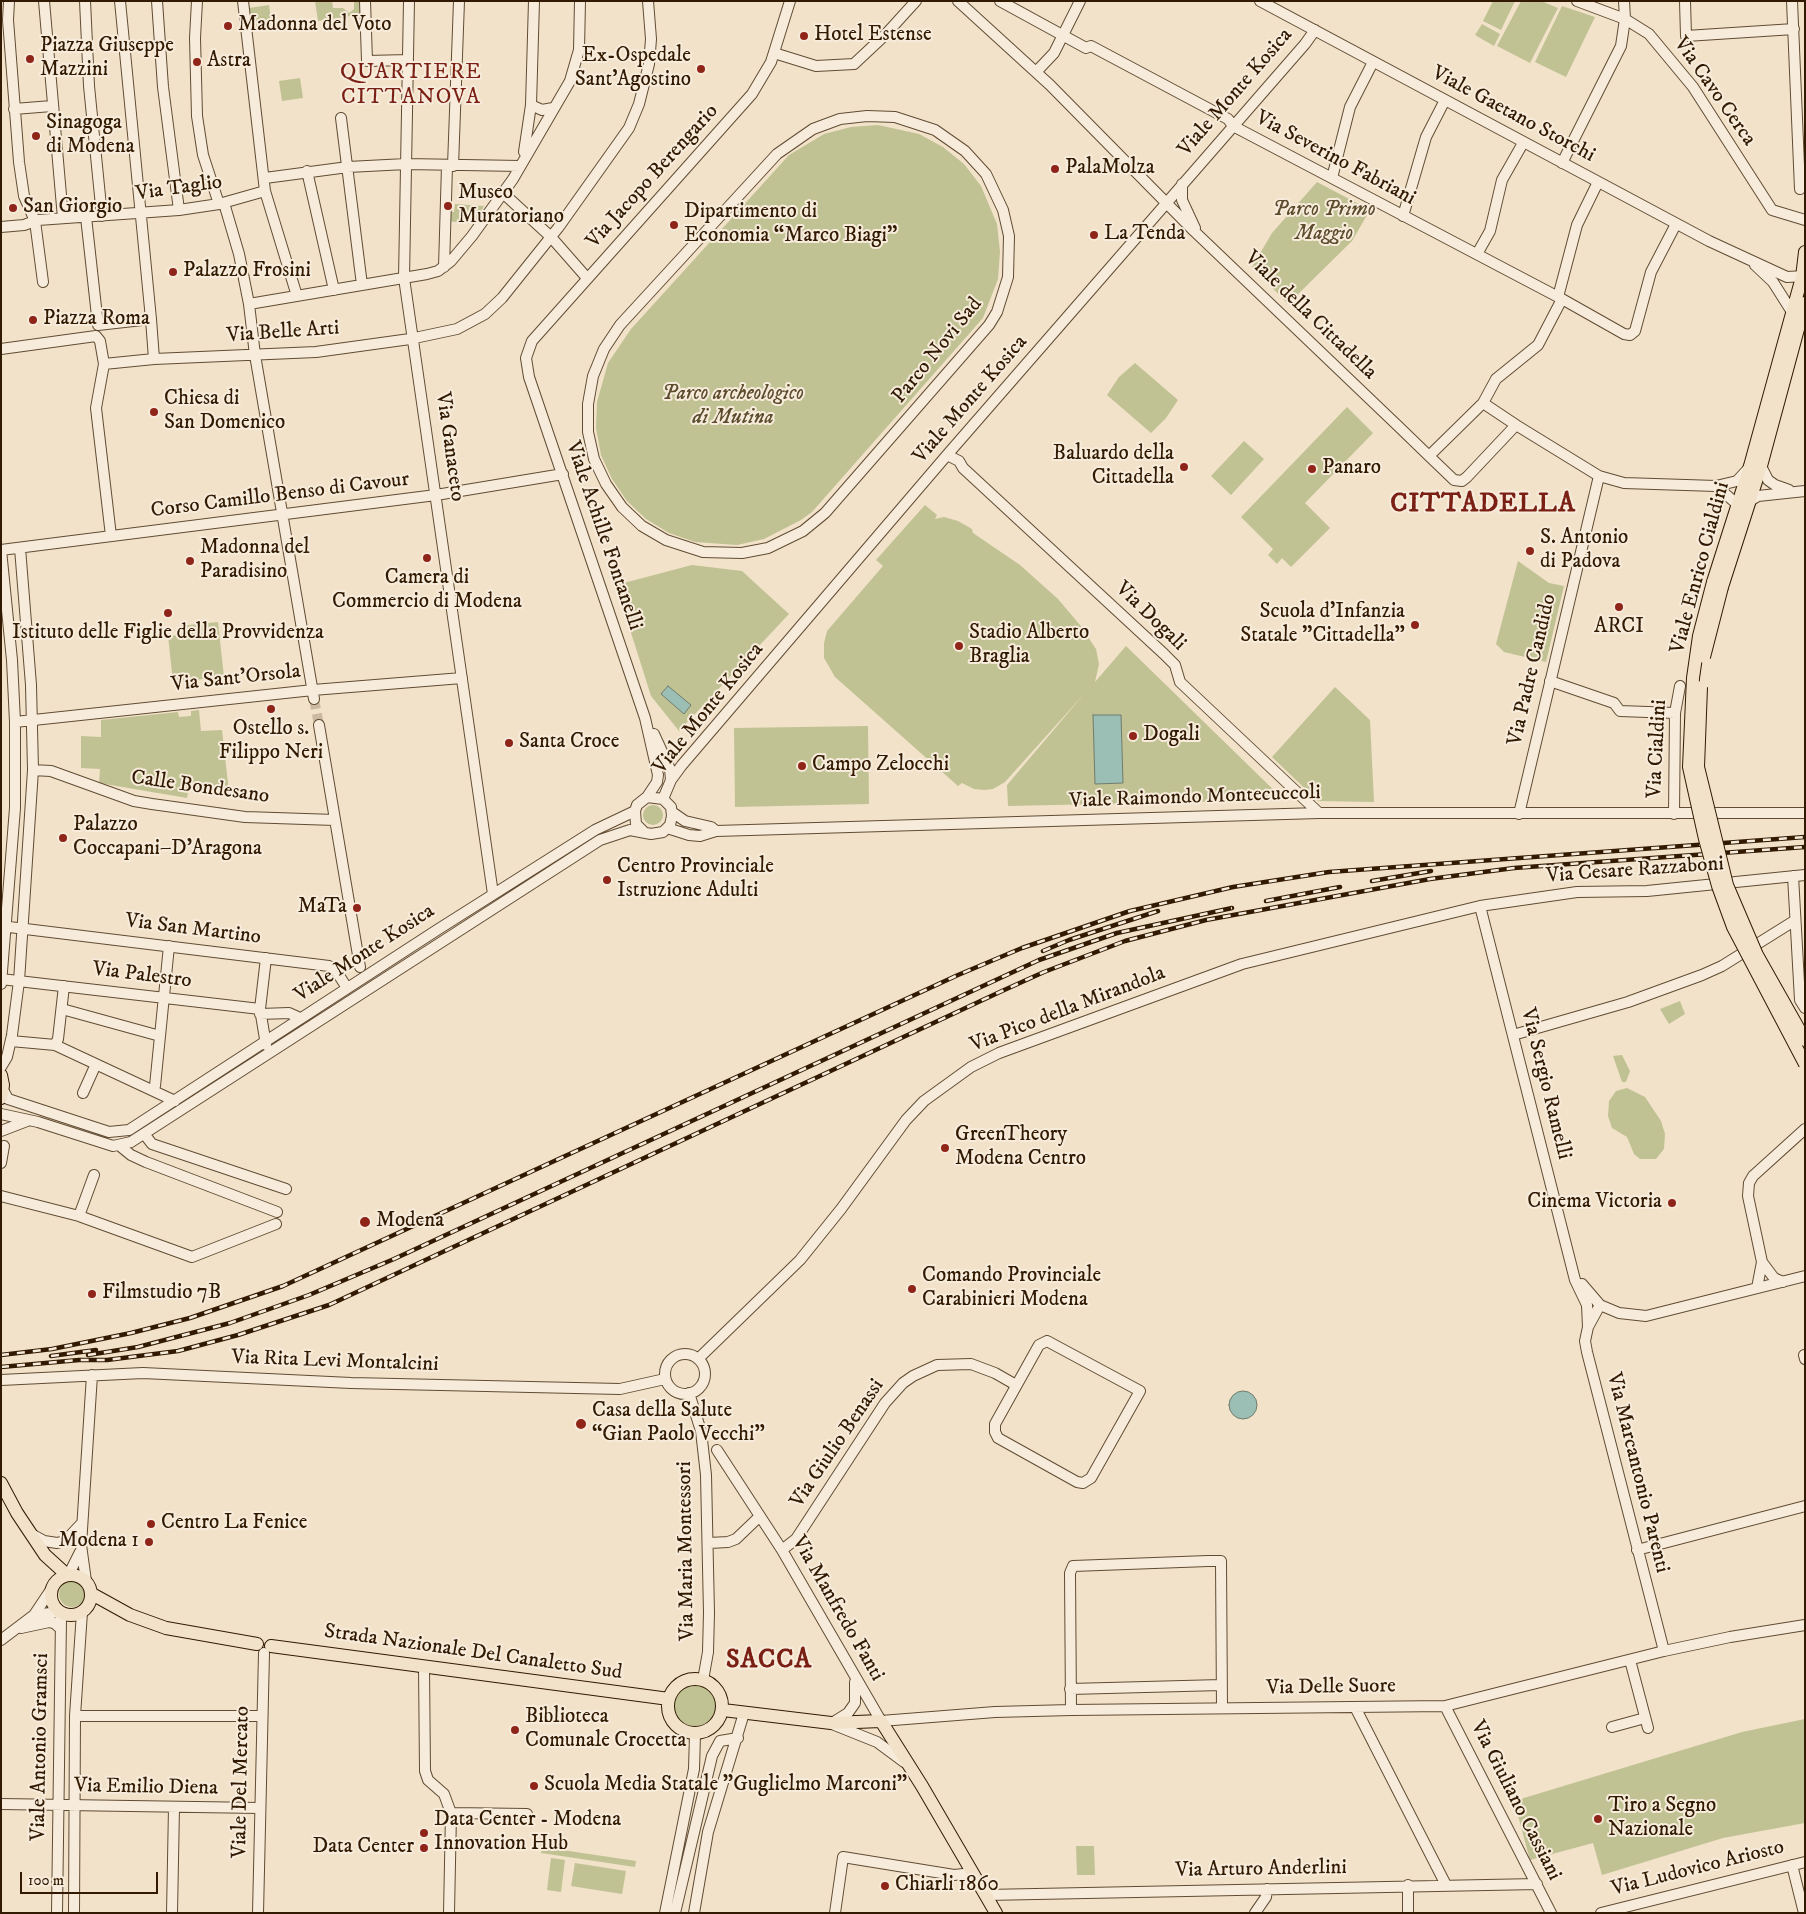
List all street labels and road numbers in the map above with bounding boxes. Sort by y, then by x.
street label: Viale Monte Kosica [1173,24,1299,162]
street label: Via Cavo Cerca [1667,33,1761,151]
street label: Viale Gaetano Storchi [1427,61,1599,169]
street label: Via Jacopo Berengario [582,100,724,254]
street label: Via Severino Fabriani [1251,106,1419,212]
street label: Via Taglio [134,170,224,208]
street label: Viale della Cittadella [1239,246,1381,386]
street label: Parco Novi Sad [888,293,988,409]
street label: Via Belle Arti [226,316,340,350]
street label: Viale Monte Kosica [908,331,1034,469]
street label: Via Ganaceto [429,391,469,503]
street label: Viale Achille Fontanelli [559,438,647,634]
street label: Corso Camillo Benso di Cavour [149,468,411,524]
street label: Viale Enrico Cialdini [1666,479,1736,657]
street label: Via Dogali [1109,577,1191,657]
street label: Via Padre Candido [1503,592,1563,748]
street label: Viale Monte Kosica [648,638,770,780]
street label: Via Sant'Orsola [170,660,302,698]
street label: Via Cialdini [1643,699,1673,799]
street label: Calle Bondesano [129,766,271,810]
street label: Viale Raimondo Montecuccoli [1069,781,1321,815]
street label: Via Cesare Razzaboni [1545,852,1725,890]
street label: Viale Monte Kosica [290,899,440,1009]
street label: Via San Martino [124,909,262,951]
street label: Via Palestro [91,957,193,995]
street label: Via Pico della Mirandola [967,961,1169,1059]
street label: Via Sergio Ramelli [1514,1006,1576,1162]
street label: Via Rita Levi Montalcini [231,1346,439,1378]
street label: Via Marcantonio Parenti [1600,1370,1674,1576]
street label: Via Giulio Benassi [786,1375,890,1513]
street label: Via Maria Montessori [673,1461,701,1641]
street label: Via Manfredo Fanti [785,1532,889,1686]
street label: Strada Nazionale Del Canaletto Sud [322,1620,624,1686]
street label: Viale Antonio Gramsci [27,1653,55,1841]
street label: Via Delle Suore [1266,1674,1396,1702]
street label: Viale Del Mercato [228,1706,256,1858]
street label: Via Giuliano Cassiani [1464,1717,1566,1885]
street label: Via Emilio Diena [74,1774,218,1802]
street label: Via Ludovico Ariosto [1609,1835,1787,1903]
street label: Via Arturo Anderlini [1175,1856,1347,1884]

